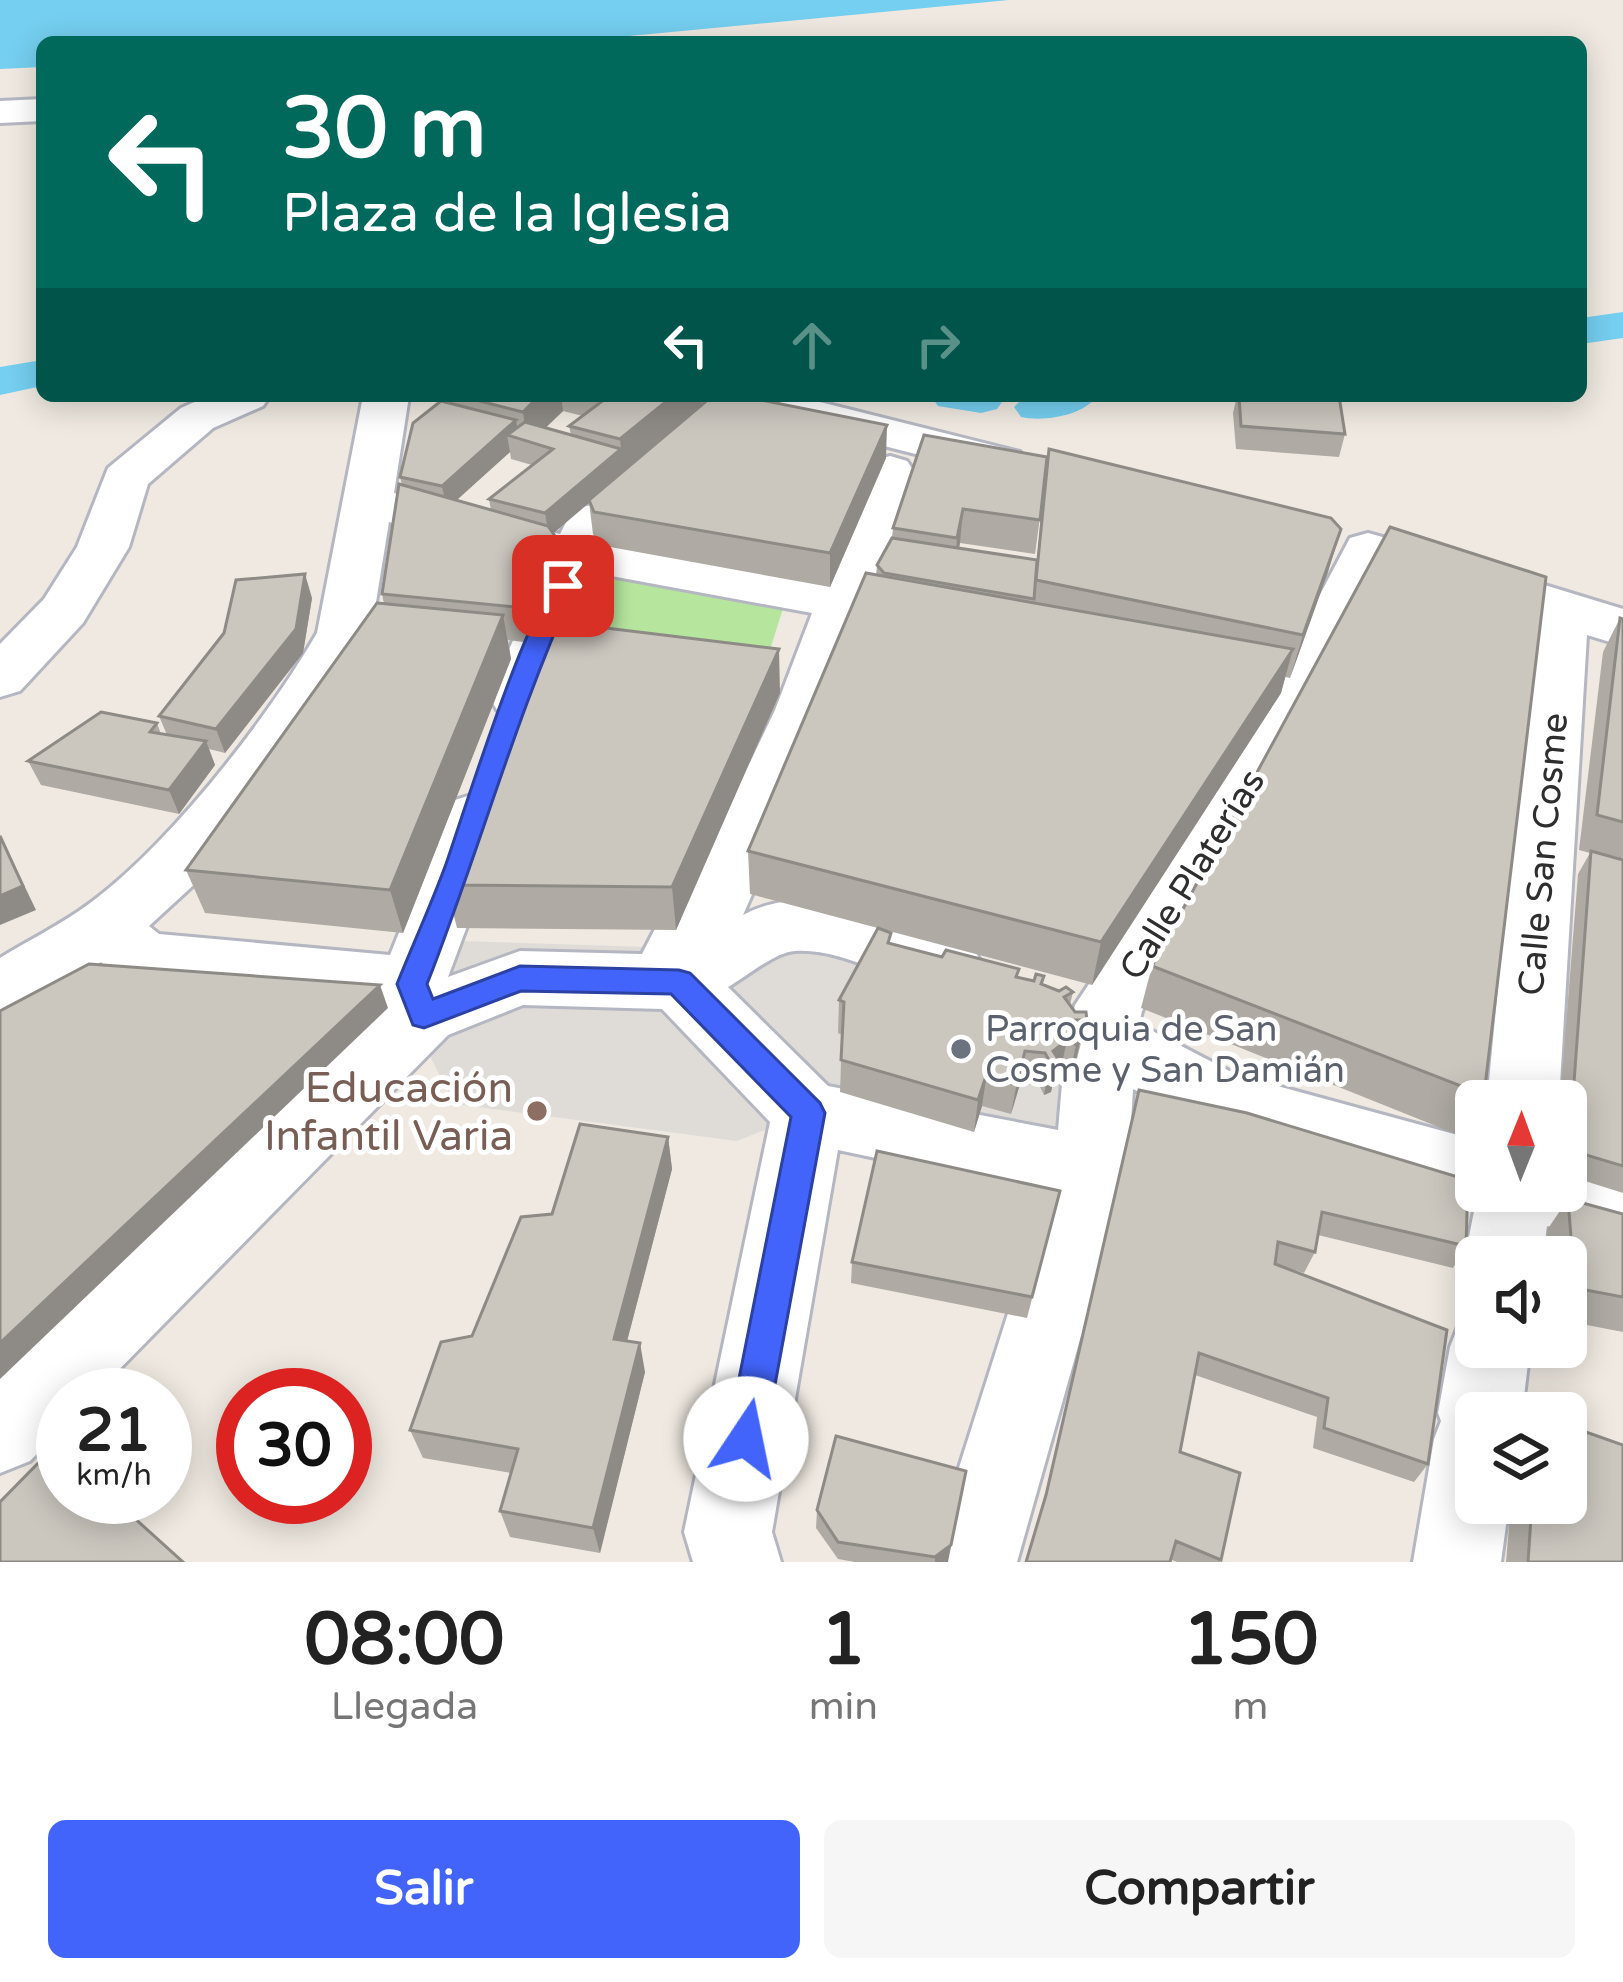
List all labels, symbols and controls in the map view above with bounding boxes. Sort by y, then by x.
text: 30 m [282,79,486,180]
icon: left [84,84,240,240]
text: Plaza de la Iglesia [282,181,732,246]
icon: left [653,312,719,378]
icon: ahead [779,312,845,378]
icon: right [905,312,971,378]
pin [512,535,614,637]
icon: arrive [530,553,596,619]
street label: Calle San Cosme [1510,711,1577,997]
street label: Calle Platerías [1111,762,1274,988]
place label: Parroquia de San Cosme y San Damián [985,1008,1345,1092]
marker: Parroquia de San Cosme y San Damián [948,1036,974,1062]
place label: Educación Infantil Varia [264,1063,513,1162]
north arrow [1455,1080,1587,1212]
map controls [1455,1080,1587,1524]
marker: Educación Infantil Varia [524,1098,550,1124]
button: sound [1455,1236,1587,1368]
speed limit sign: 30 [216,1368,372,1524]
position arrow [683,1376,809,1502]
button: layers [1455,1392,1587,1524]
text: 21 [76,1395,152,1467]
text: km/h [76,1457,152,1494]
text: 08:00 [305,1597,504,1684]
text: 1 [821,1597,866,1684]
text: 150 [1183,1597,1318,1684]
text: Llegada [331,1683,478,1730]
text: min [809,1683,878,1730]
text: m [1233,1683,1268,1730]
button: Salir [48,1820,800,1958]
button: Compartir [824,1820,1575,1958]

